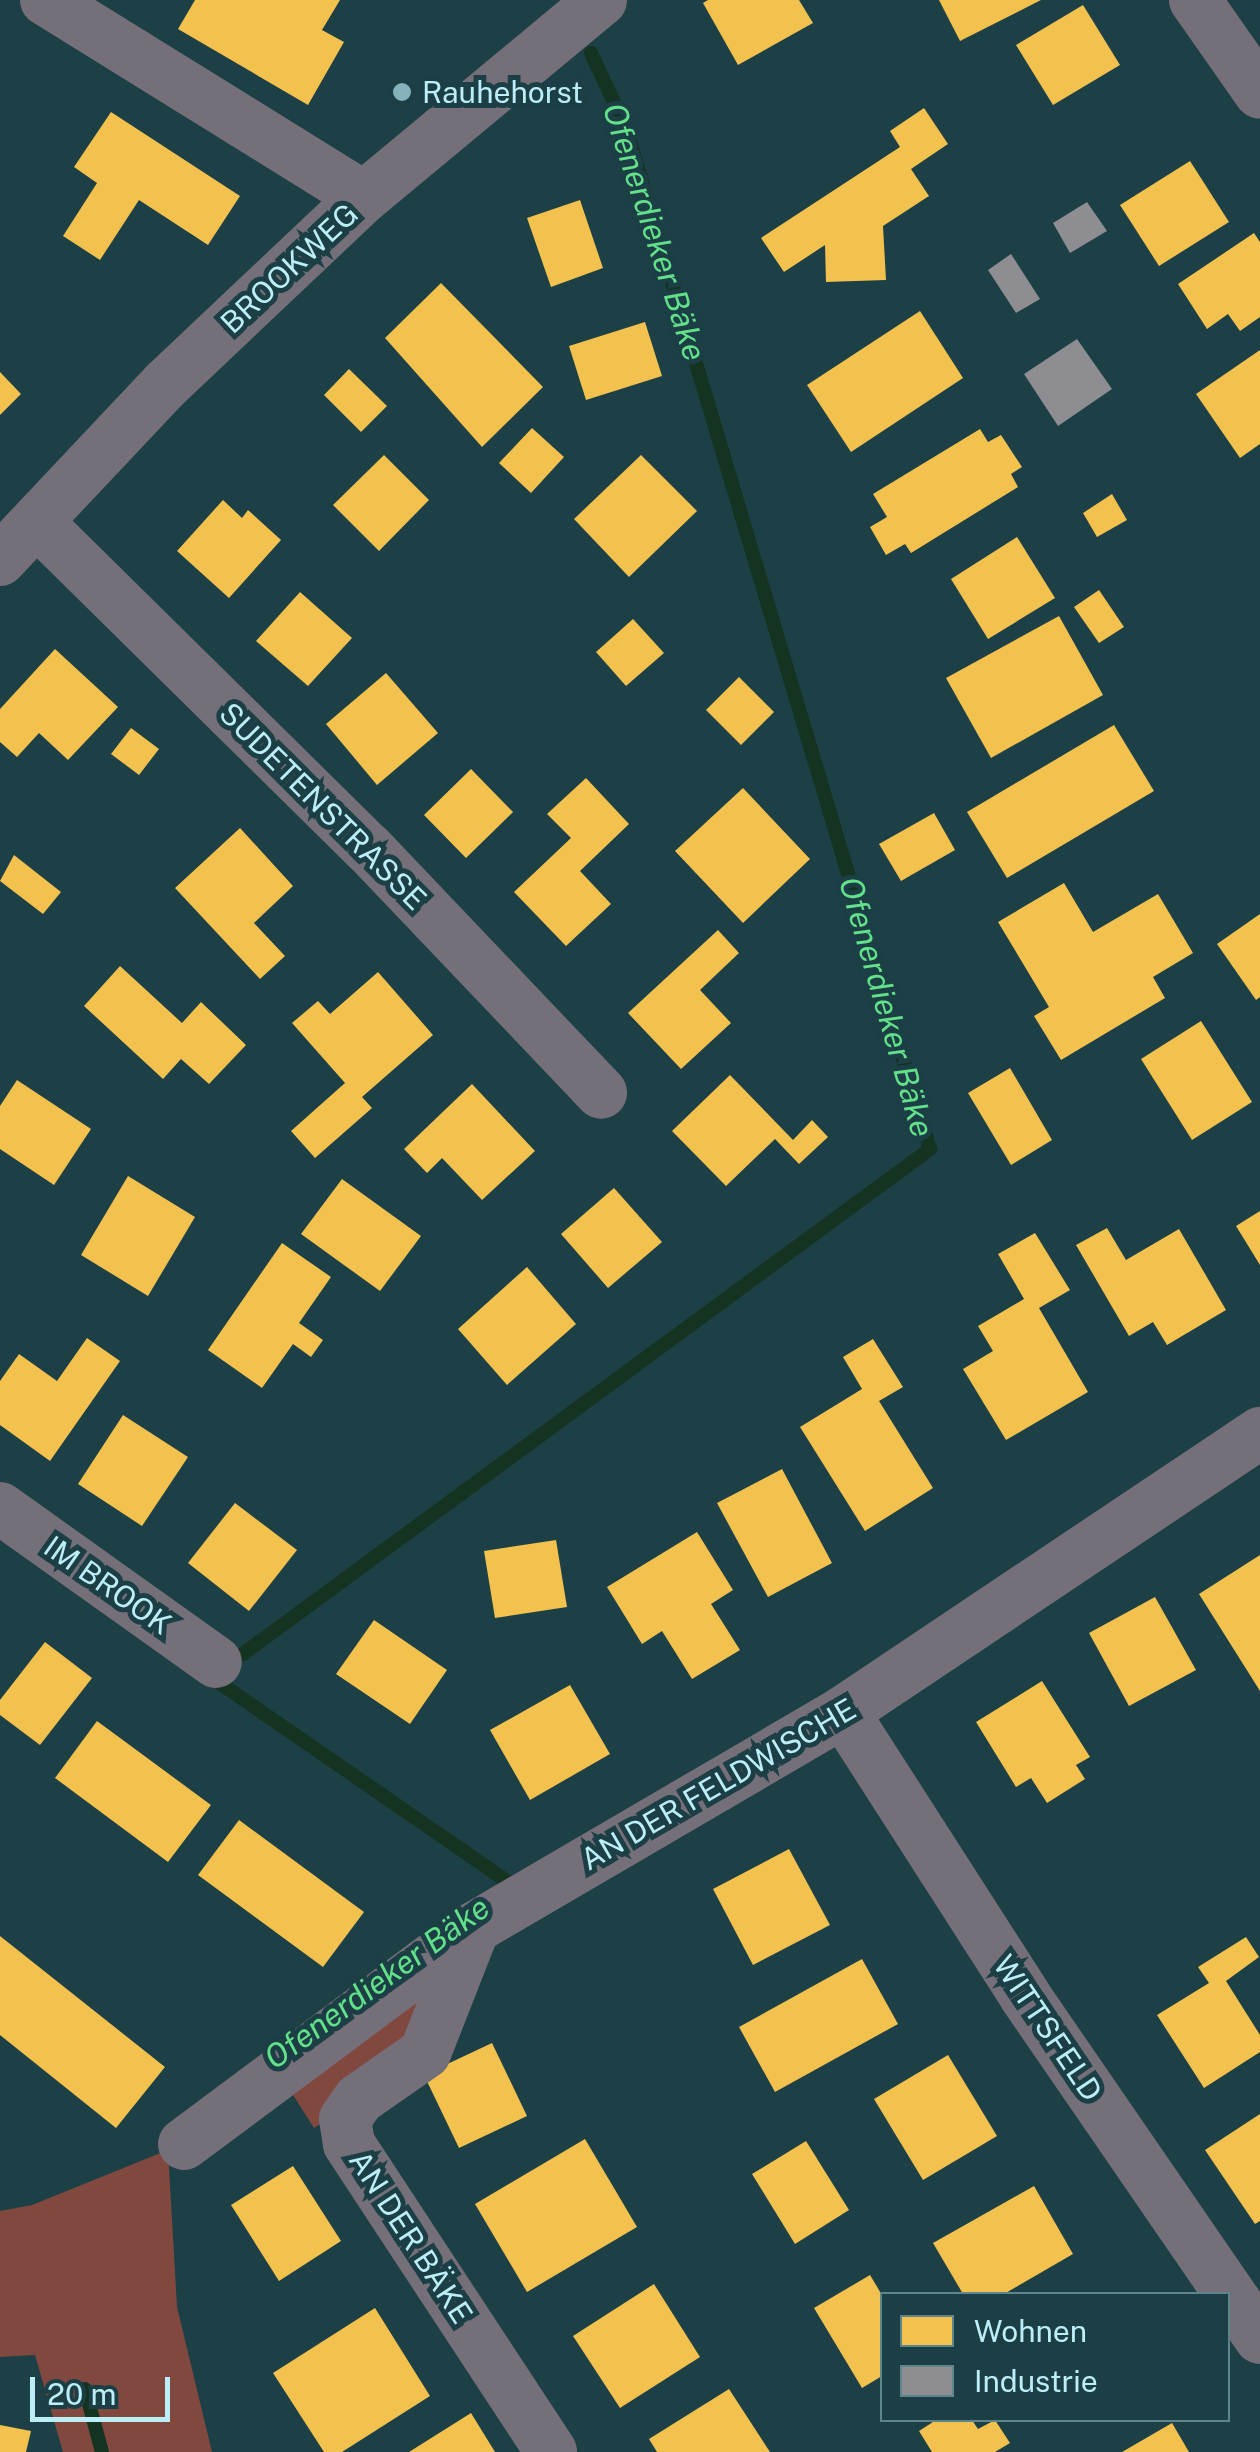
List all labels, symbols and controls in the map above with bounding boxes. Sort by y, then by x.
place label: Rauhehorst [422,74,583,110]
marker: Rauhehorst [391,81,413,103]
water label: Ofenerdieker Bäke [594,98,714,366]
street label: BROOKWEG [213,195,365,341]
street label: SUDETENSTRASSE [212,695,434,917]
water label: Ofenerdieker Bäke [830,872,942,1142]
street label: IM BROOK [37,1528,179,1642]
street label: AN DER FELDWISCHE [574,1691,862,1877]
water label: Ofenerdieker Bäke [257,1888,497,2078]
street label: WITTSFELD [986,1948,1110,2108]
street label: AN DER BÄKE [342,2144,480,2330]
legend [880,2292,1230,2422]
text: Wohnen [974,2313,1087,2349]
scale bar [35,2357,175,2419]
text: Industrie [974,2363,1098,2399]
text: 20 m [47,2376,116,2412]

